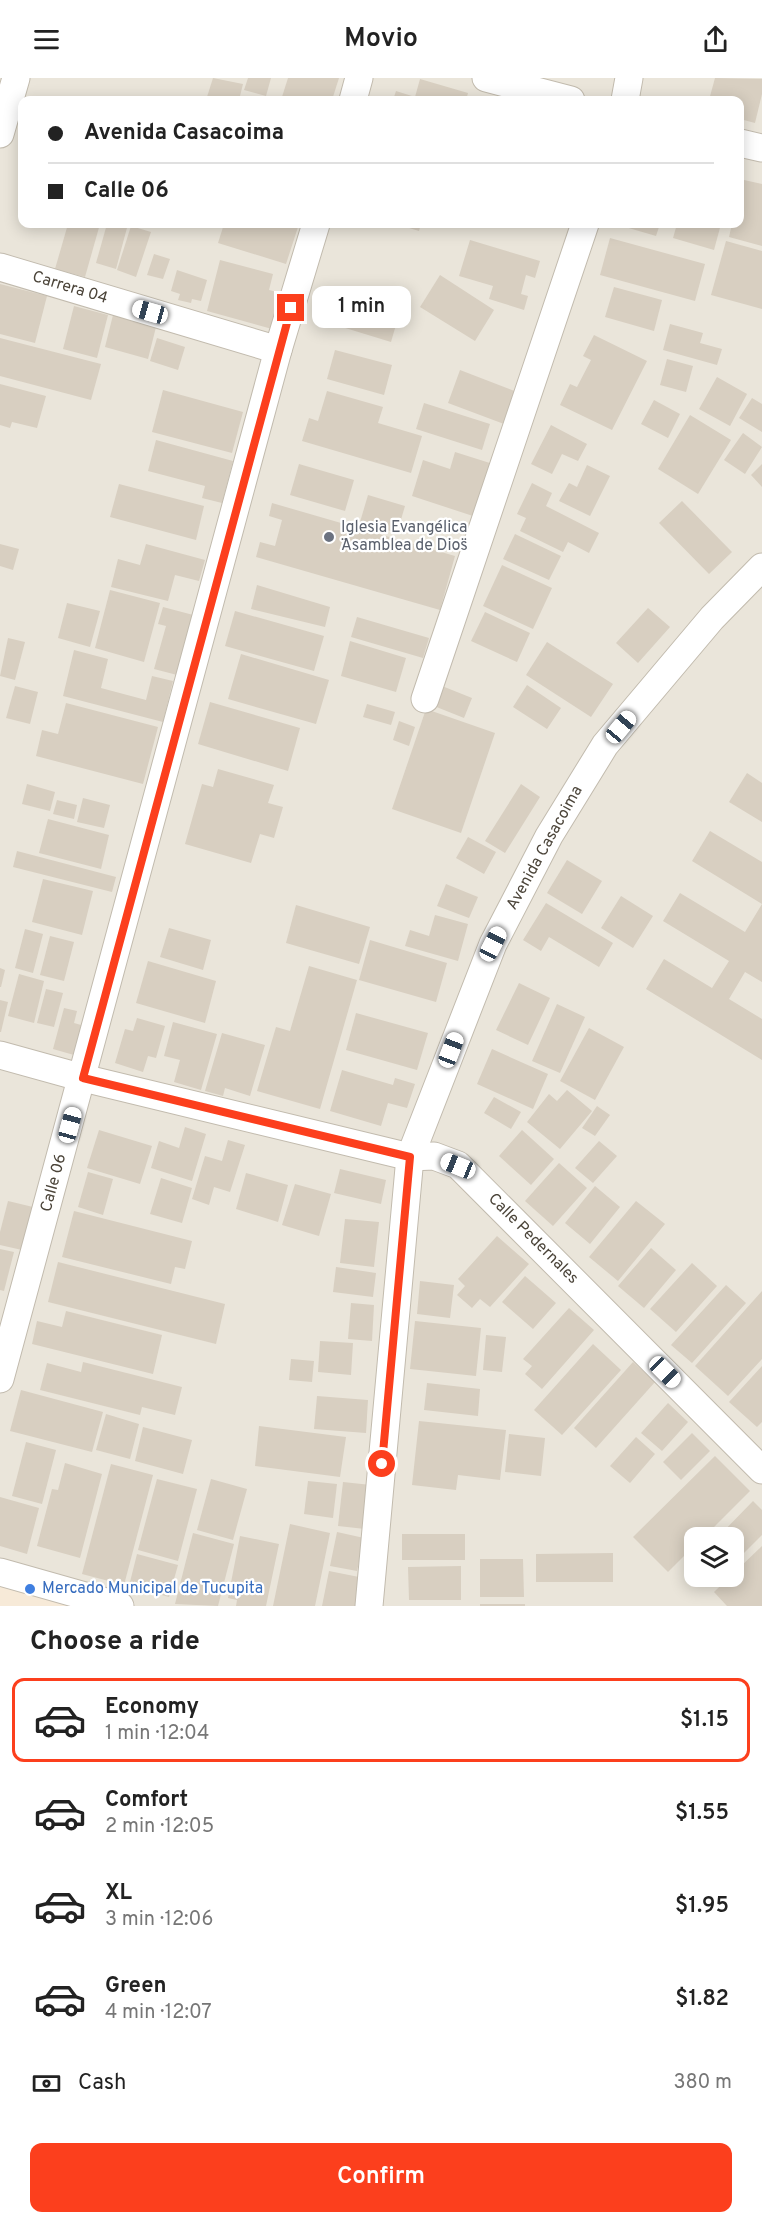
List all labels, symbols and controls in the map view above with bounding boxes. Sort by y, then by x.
text: Movio [344,22,418,56]
icon: menu [30,23,63,56]
icon: share [699,23,732,56]
text: Avenida Casacoima [84,120,284,147]
text: Calle 06 [84,178,169,205]
street label: Carrera 04 [30,267,110,309]
callout: 1 min [312,287,411,329]
route end [277,294,304,321]
text: 1 min [338,294,385,320]
car [130,298,170,326]
place label: Iglesia Evangélica ¨Asamblea de Dios¨ [341,518,468,556]
marker: Iglesia Evangélica ¨Asamblea de Dios¨ [322,530,336,544]
car [603,707,639,747]
street label: Avenida Casacoima [503,782,587,914]
car [477,924,509,964]
car [436,1030,466,1070]
car [57,1105,83,1145]
car [438,1151,478,1181]
street label: Calle 06 [37,1152,71,1214]
street label: Calle Pedernales [483,1189,583,1289]
car [646,1353,684,1391]
route start [368,1450,395,1477]
map controls [684,1527,744,1587]
button: layers [684,1527,744,1587]
place label: Mercado Municipal de Tucupita [42,1579,263,1599]
marker: Mercado Municipal de Tucupita [23,1582,37,1596]
text: Choose a ride [30,1625,200,1659]
icon: car [33,1693,87,1747]
text: Economy [105,1694,199,1721]
text: $1.15 [680,1707,729,1734]
text: 1 min · 12:04 [105,1721,209,1747]
icon: car [33,1786,87,1840]
text: Comfort [105,1787,188,1814]
text: $1.55 [675,1800,729,1827]
text: 2 min · 12:05 [105,1814,214,1840]
icon: car [33,1879,87,1933]
text: XL [105,1880,132,1907]
text: $1.95 [675,1893,729,1920]
text: 3 min · 12:06 [105,1907,213,1933]
icon: car [33,1972,87,2026]
text: Green [105,1973,167,2000]
text: $1.82 [675,1986,729,2013]
text: 4 min · 12:07 [105,2000,212,2026]
icon: cash [30,2067,63,2100]
text: Cash [78,2070,127,2097]
text: 380 m [673,2070,732,2096]
button: Confirm [30,2143,732,2212]

